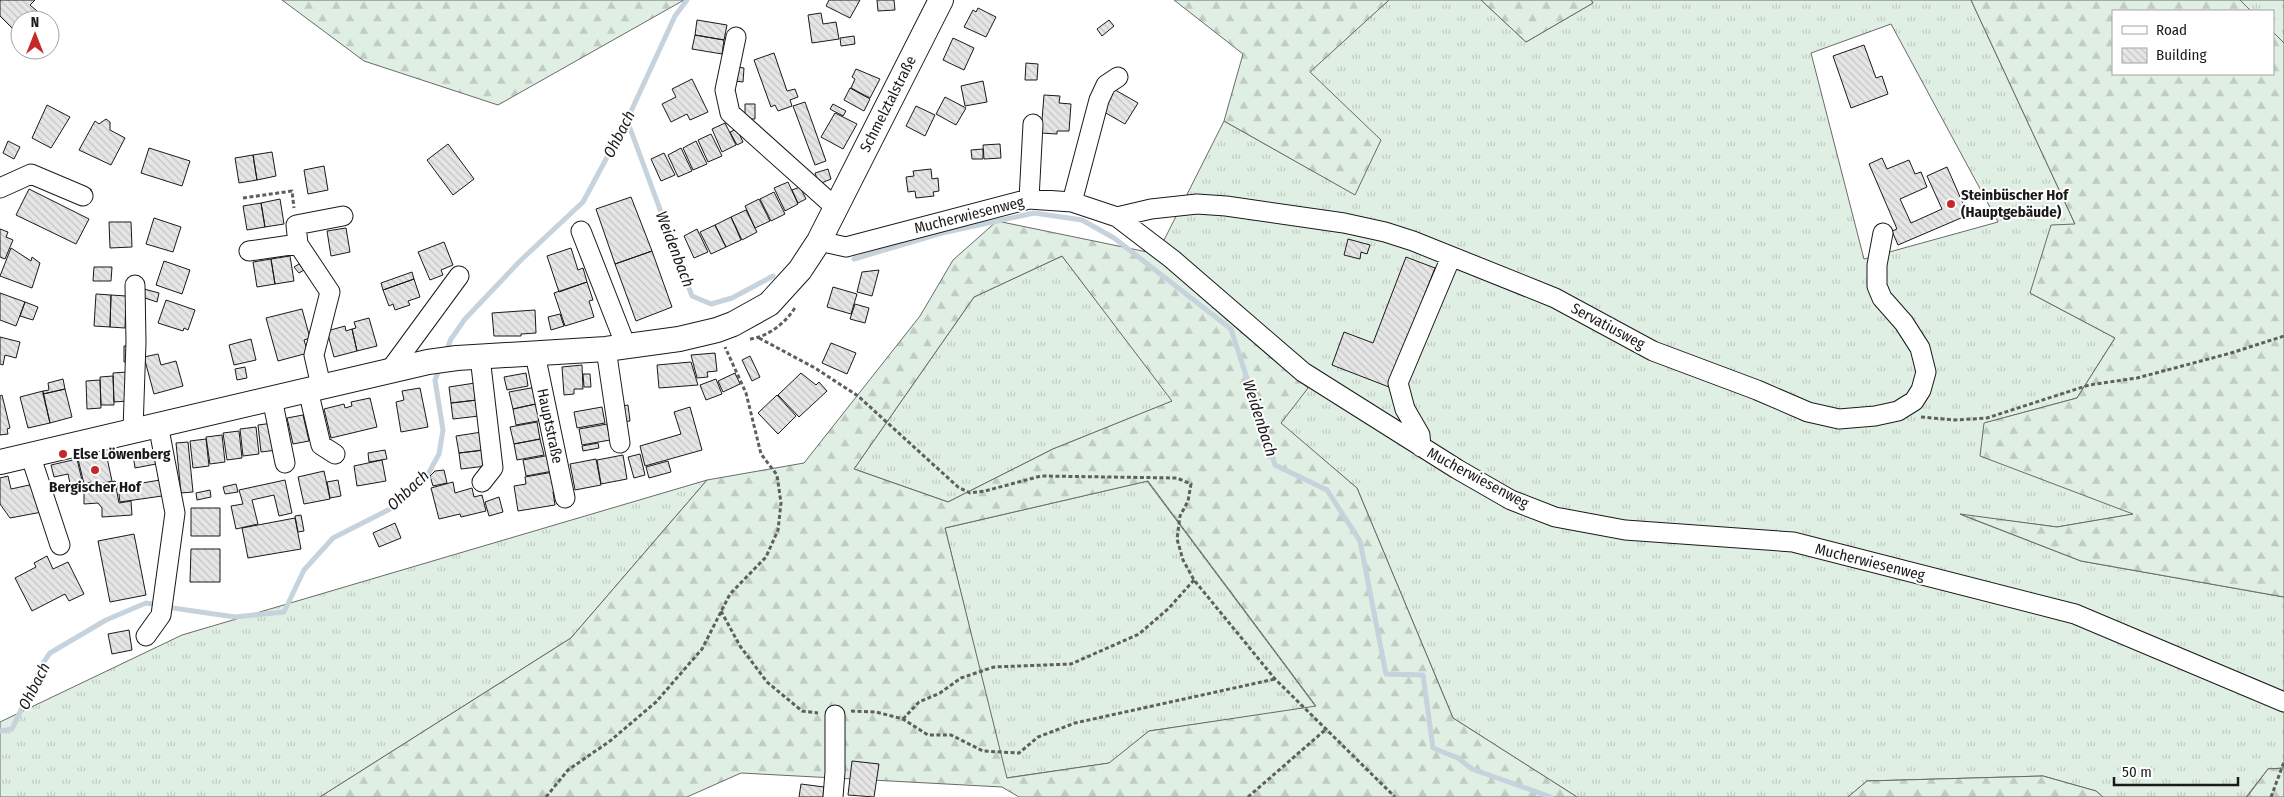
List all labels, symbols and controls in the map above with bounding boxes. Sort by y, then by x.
north arrow [10,10,60,60]
legend [2112,10,2274,75]
text: N [31,14,39,31]
text: Road [2156,21,2187,39]
text: Building [2156,46,2207,64]
street label: Schmelztalstraße [856,53,920,155]
water label: Ohbach [599,107,639,161]
place label: Steinbüscher Hof (Hauptgebäude) [1961,186,2069,221]
street label: Mucherwiesenweg [912,193,1026,237]
marker: Steinbüscher Hof (Hauptgebäude) [1945,198,1957,210]
water label: Weidenbach [652,208,698,290]
street label: Servatiusweg [1568,299,1648,353]
water label: Weidenbach [1239,377,1281,459]
street label: Hauptstraße [533,387,567,465]
street label: Mucherwiesenweg [1424,444,1532,512]
place label: Else Löwenberg [73,445,171,463]
marker: Else Löwenberg [57,448,69,460]
marker: Bergischer Hof [89,464,101,476]
water label: Ohbach [383,466,433,514]
place label: Bergischer Hof [49,478,142,496]
street label: Mucherwiesenweg [1813,540,1927,584]
water label: Ohbach [14,659,54,713]
scale bar [2114,754,2238,786]
text: 50 m [2122,763,2152,781]

